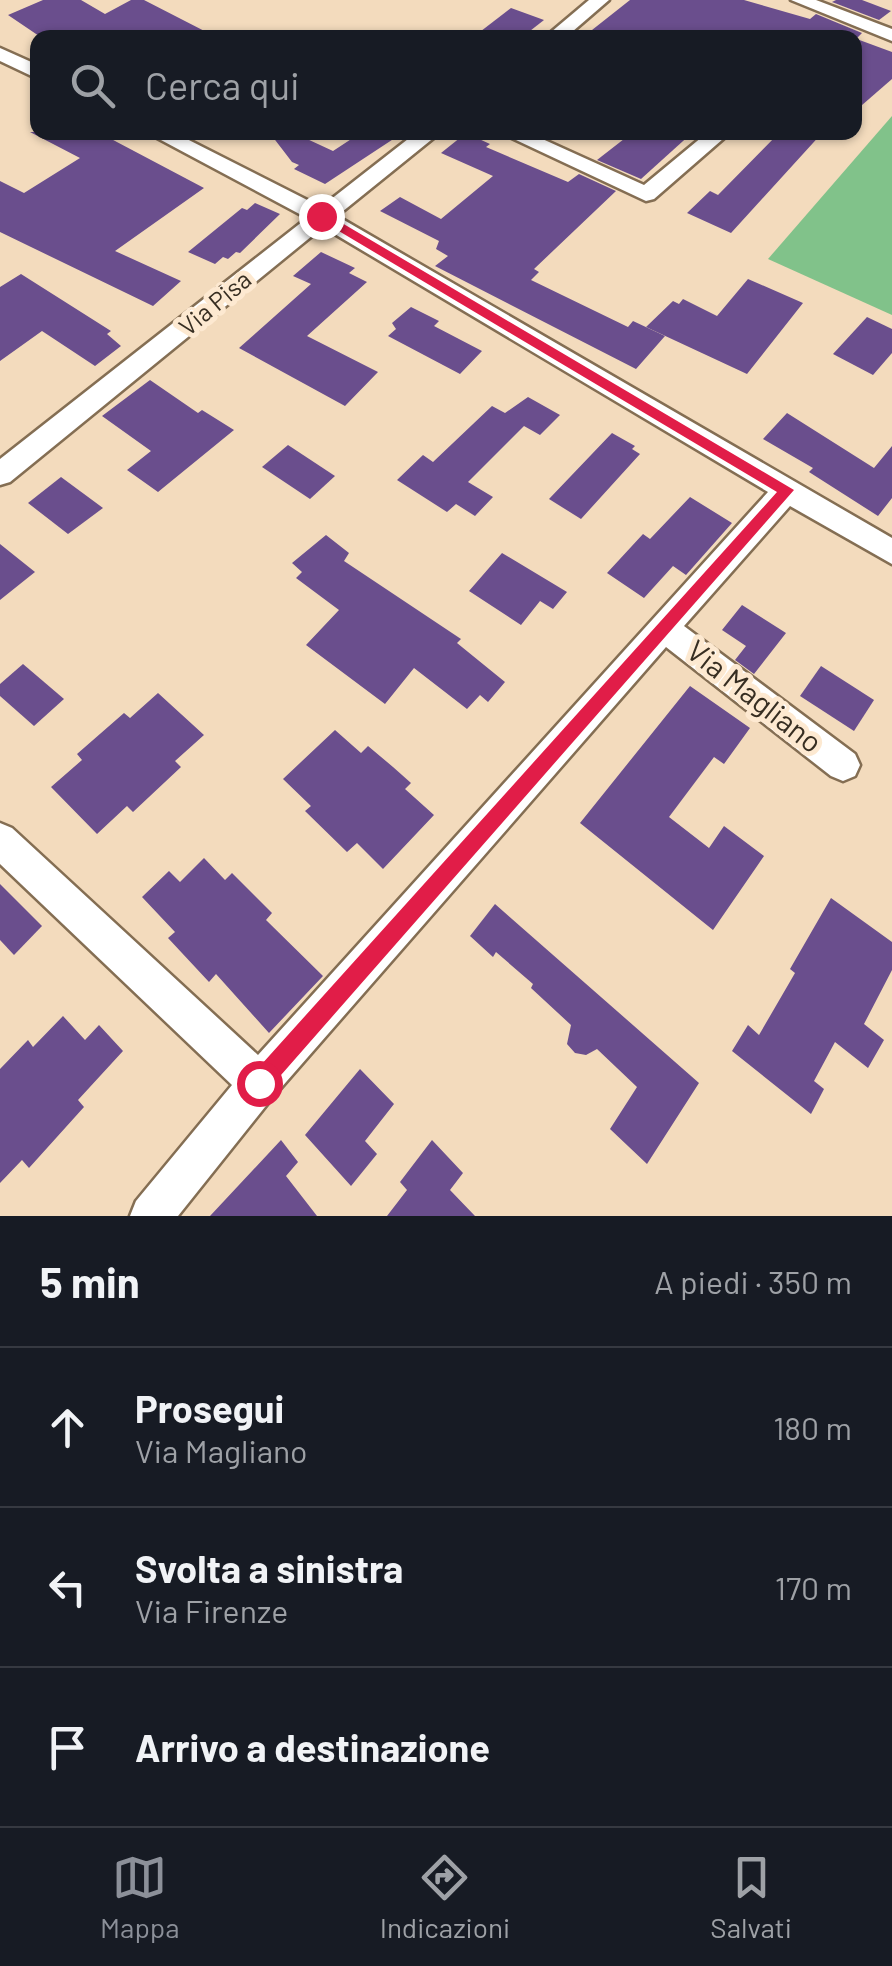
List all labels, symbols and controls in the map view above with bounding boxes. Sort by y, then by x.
search box [30,30,862,140]
icon: search [65,58,120,113]
text: Cerca qui [145,62,300,108]
route end [299,194,345,240]
street label: Via Pisa [172,263,257,341]
street label: Via Magliano [680,631,830,759]
route start [237,1061,283,1107]
text: 5 min [40,1256,140,1306]
text: A piedi · 350 m [654,1262,852,1300]
text: Prosegui [135,1385,284,1431]
icon: ahead [40,1400,95,1455]
text: 180 m [773,1408,852,1446]
text: Via Magliano [135,1431,307,1469]
text: Svolta a sinistra [135,1545,403,1591]
icon: left [40,1560,95,1615]
text: 170 m [775,1568,852,1606]
text: Via Firenze [135,1591,288,1629]
icon: arrive [40,1720,95,1775]
text: Arrivo a destinazione [135,1724,490,1770]
tab: Mappa [100,1850,180,1944]
tab: Indicazioni [380,1850,510,1944]
tab: Salvati [710,1850,792,1944]

